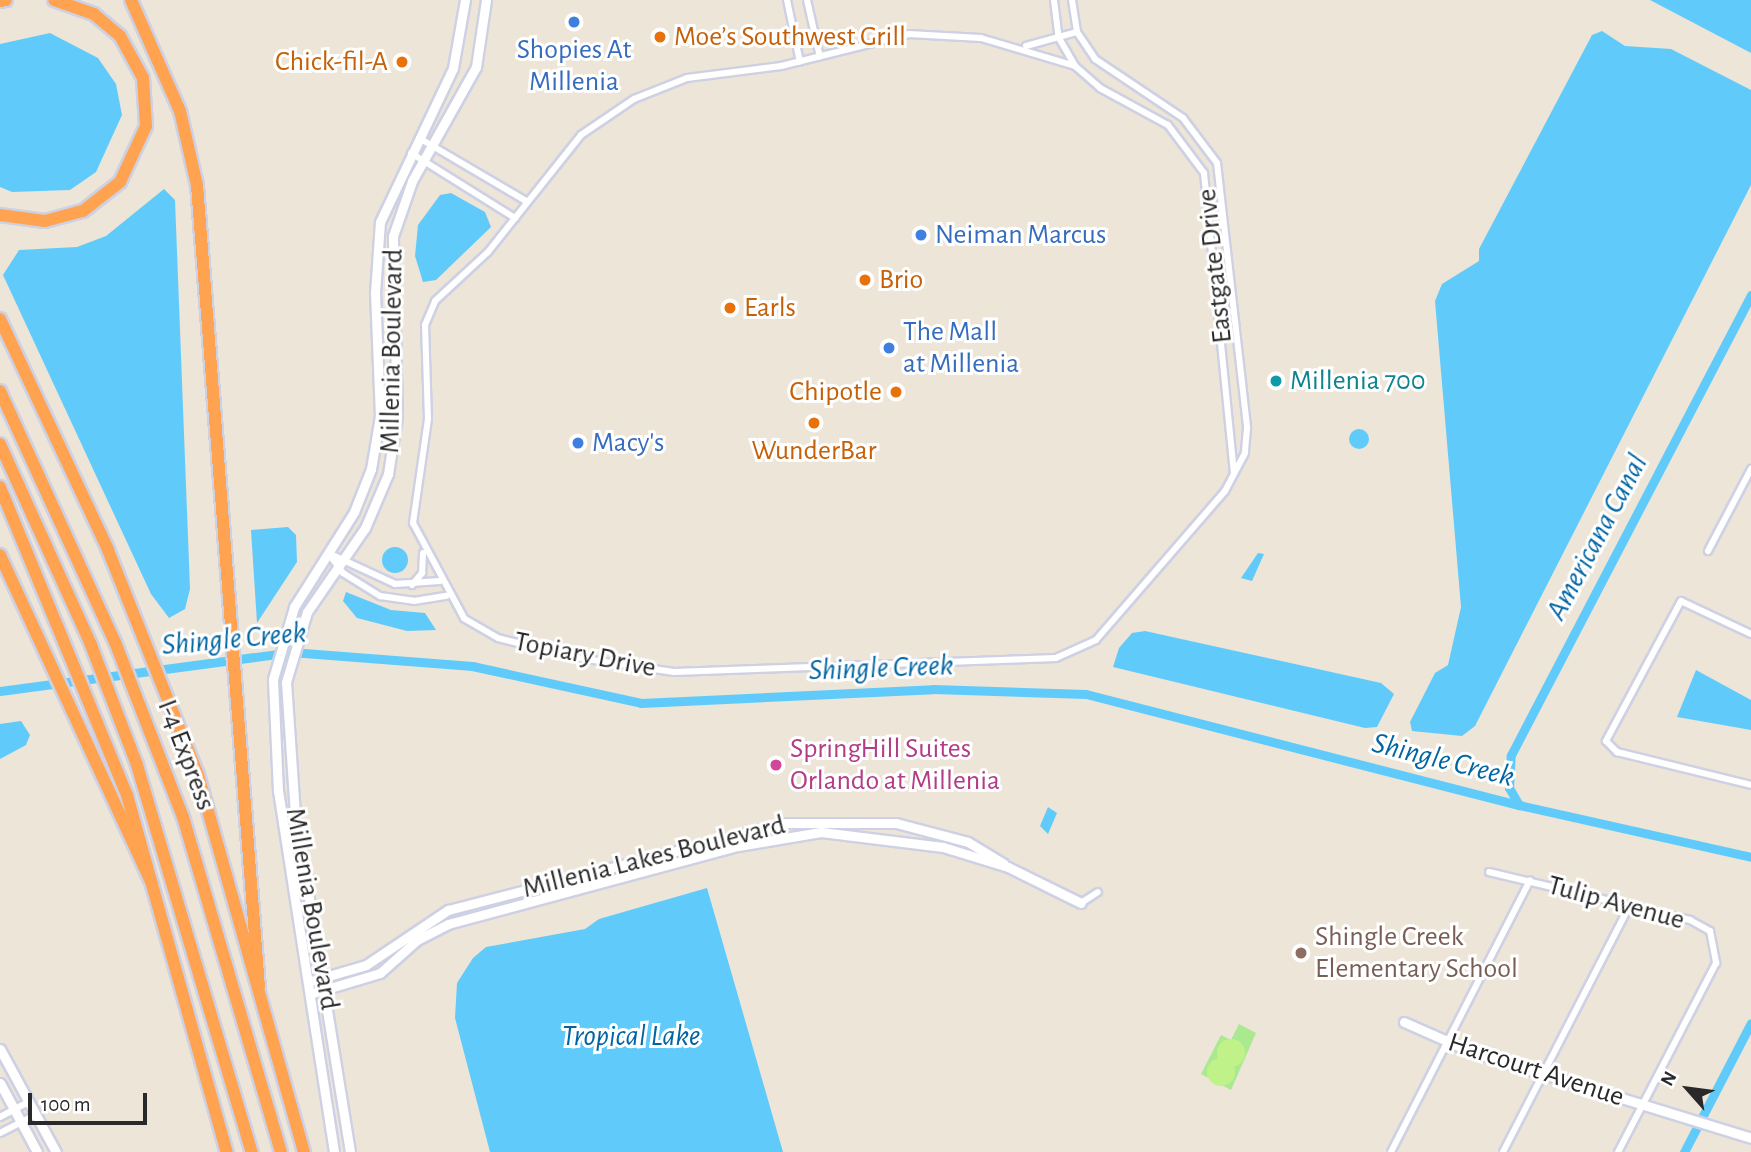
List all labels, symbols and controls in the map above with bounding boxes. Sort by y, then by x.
marker: Shopies At Millenia [566,14,582,30]
place label: Moe’s Southwest Grill [674,20,906,54]
marker: Moe’s Southwest Grill [652,29,668,45]
place label: Shopies At Millenia [517,33,631,99]
place label: Chick-fil-A [275,45,388,79]
marker: Chick-fil-A [394,54,410,70]
street label: Eastgate Drive [1190,187,1240,345]
place label: Neiman Marcus [935,218,1106,252]
marker: Neiman Marcus [913,227,929,243]
street label: Millenia Boulevard [373,248,411,454]
place label: Brio [879,263,923,297]
marker: Brio [857,272,873,288]
place label: Earls [744,291,796,325]
marker: Earls [722,300,738,316]
place label: The Mall at Millenia [903,315,1019,381]
marker: The Mall at Millenia [881,340,897,356]
place label: Millenia 700 [1290,364,1426,398]
marker: Millenia 700 [1268,373,1284,389]
place label: Chipotle [789,375,882,409]
marker: Chipotle [888,384,904,400]
marker: WunderBar [806,415,822,431]
place label: Macy's [592,426,664,460]
place label: WunderBar [752,434,876,468]
marker: Macy's [570,435,586,451]
water label: Americana Canal [1538,448,1656,626]
water label: Shingle Creek [160,615,308,663]
street label: Topiary Drive [511,625,659,685]
water label: Shingle Creek [808,647,954,689]
street label: I-4 Express [150,695,222,815]
water label: Shingle Creek [1368,725,1518,795]
place label: SpringHill Suites Orlando at Millenia [790,732,1000,798]
marker: SpringHill Suites Orlando at Millenia [768,757,784,773]
street label: Millenia Boulevard [278,805,346,1013]
street label: Millenia Lakes Boulevard [519,808,789,906]
street label: Tulip Avenue [1544,869,1688,937]
place label: Shingle Creek Elementary School [1315,920,1518,986]
marker: Shingle Creek Elementary School [1293,945,1309,961]
water label: Tropical Lake [562,1018,700,1054]
street label: Harcourt Avenue [1444,1026,1628,1114]
north arrow [1653,1054,1723,1124]
text: N [1658,1069,1681,1089]
scale bar [32,1078,150,1122]
text: 100 m [41,1094,91,1115]

